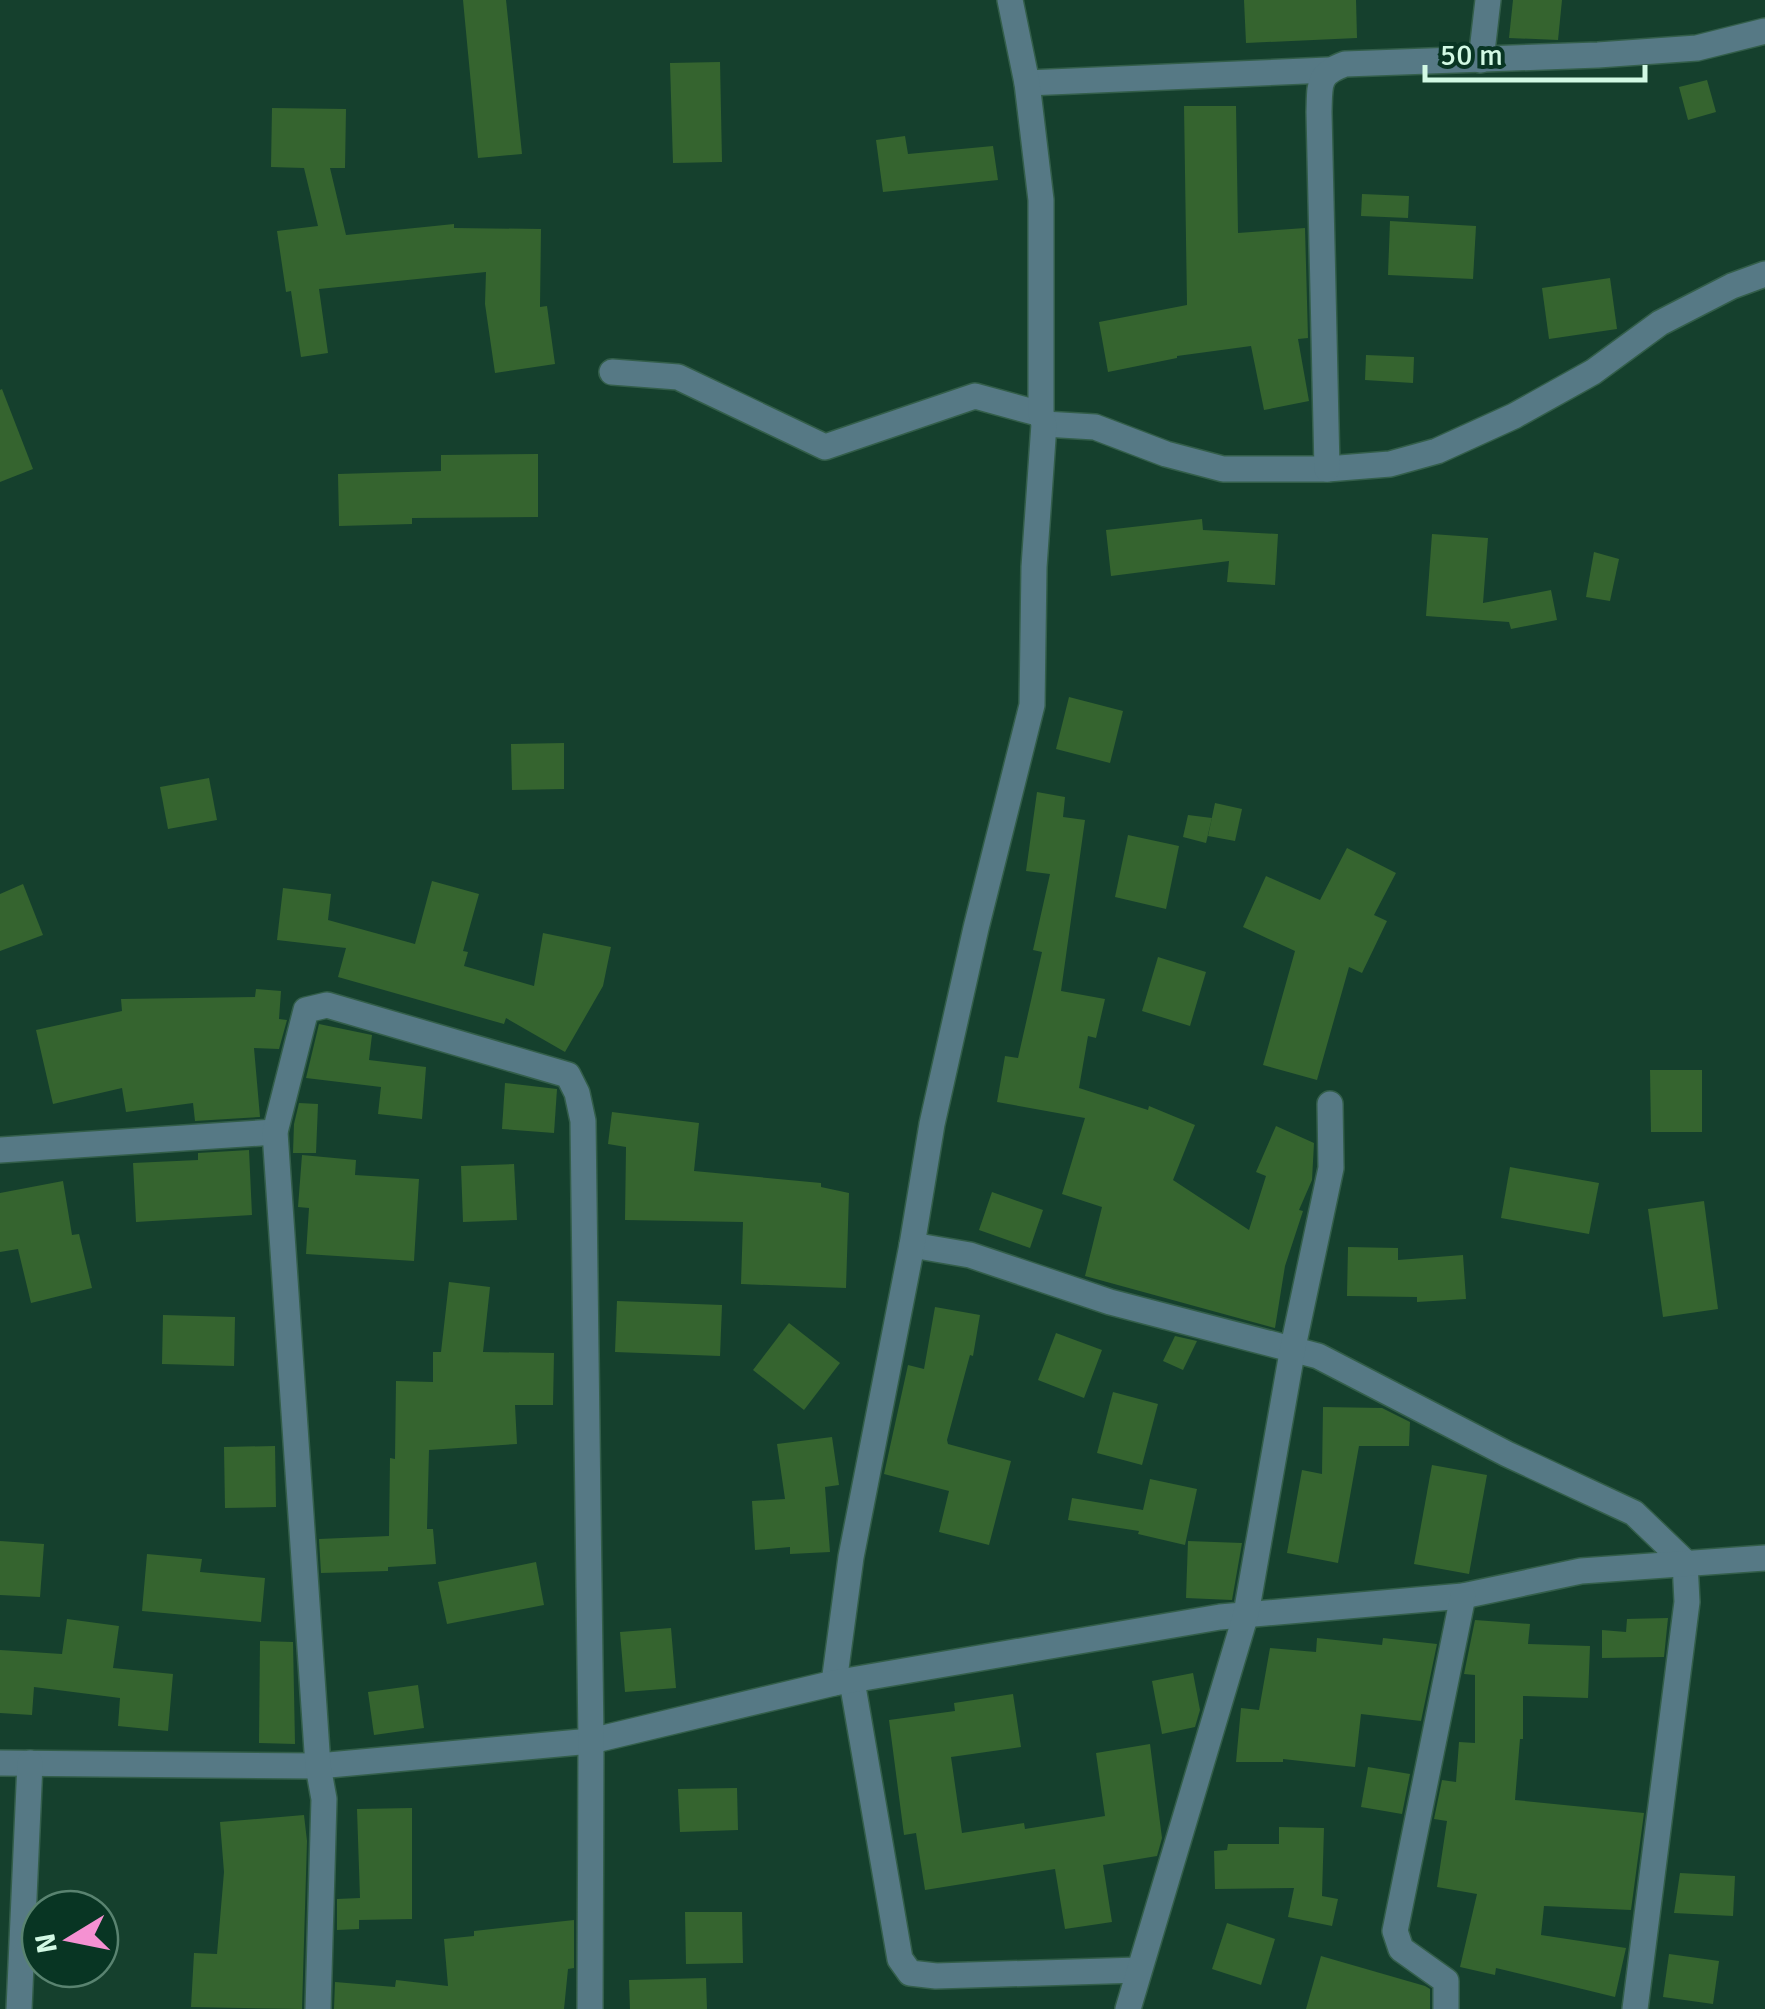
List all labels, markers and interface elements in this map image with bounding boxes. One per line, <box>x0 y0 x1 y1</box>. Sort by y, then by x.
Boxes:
scale bar <box>1425 20 1645 82</box>
text: 50 m <box>1440 37 1503 74</box>
north arrow <box>20 1889 120 1989</box>
text: N <box>28 1931 65 1956</box>

